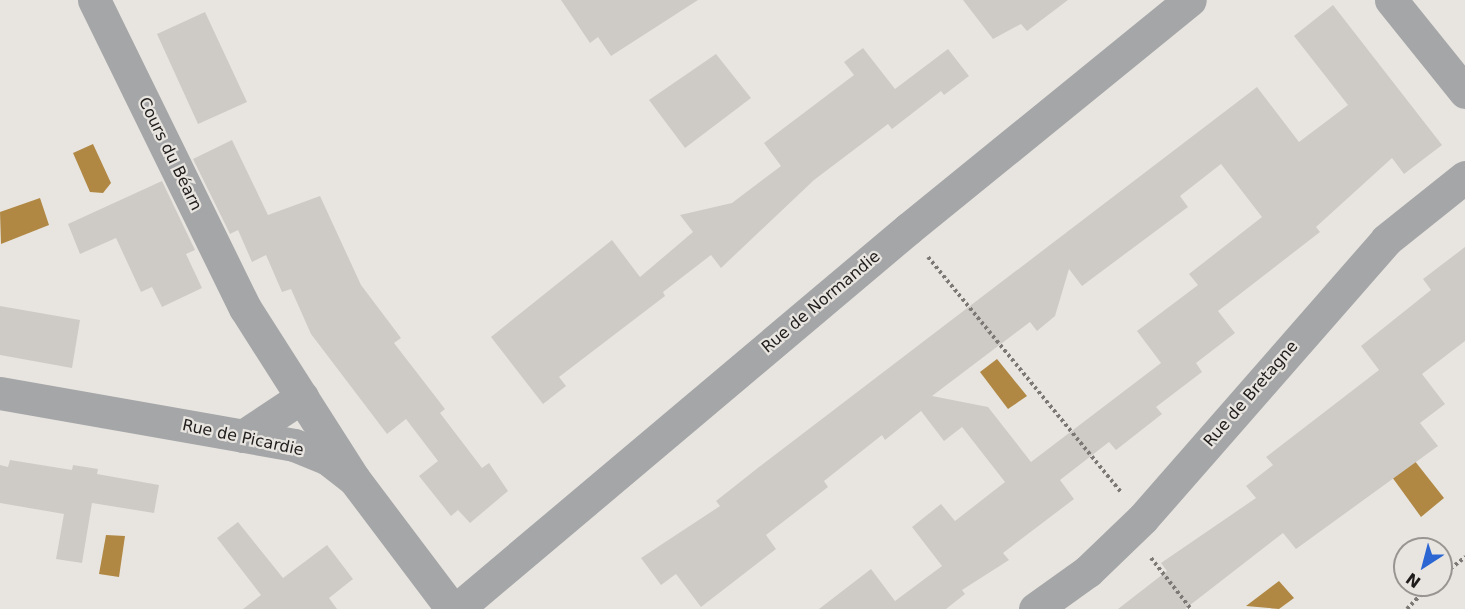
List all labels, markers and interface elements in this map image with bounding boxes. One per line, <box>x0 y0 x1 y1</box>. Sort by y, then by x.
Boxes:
street label: Cours du Béarn <box>134 94 206 214</box>
street label: Rue de Normandie <box>758 247 884 357</box>
street label: Rue de Bretagne <box>1200 337 1302 451</box>
street label: Rue de Picardie <box>181 416 305 460</box>
north arrow <box>1393 537 1453 597</box>
text: N <box>1402 569 1424 592</box>

